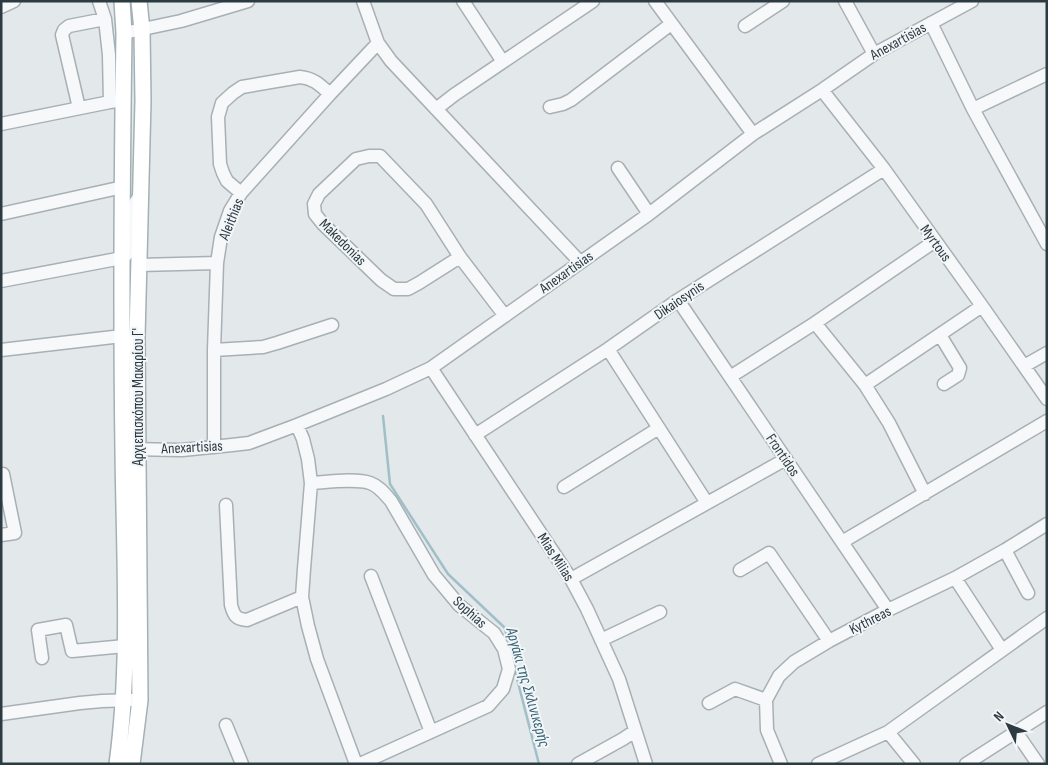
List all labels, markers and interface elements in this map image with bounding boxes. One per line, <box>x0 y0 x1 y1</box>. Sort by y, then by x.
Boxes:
street label: Anexartisias <box>866 18 930 65</box>
street label: Aleithias <box>214 196 248 244</box>
street label: Makedonias <box>315 215 370 270</box>
street label: Myrtous <box>916 221 955 266</box>
street label: Anexartisias <box>535 247 597 298</box>
street label: Dikaiosynis <box>651 277 708 324</box>
street label: Αρχιεπισκόπου Μακαρίου Γ' <box>129 328 148 467</box>
street label: Frontidos <box>761 430 804 480</box>
street label: Anexartisias <box>160 436 223 459</box>
street label: Mias Milias <box>533 529 578 585</box>
street label: Sophias <box>449 592 491 633</box>
street label: Kythreas <box>846 602 894 639</box>
water label: Αργάκι της Σκλινικερής <box>501 624 554 750</box>
north arrow <box>983 700 1033 750</box>
text: N <box>990 708 1008 725</box>

